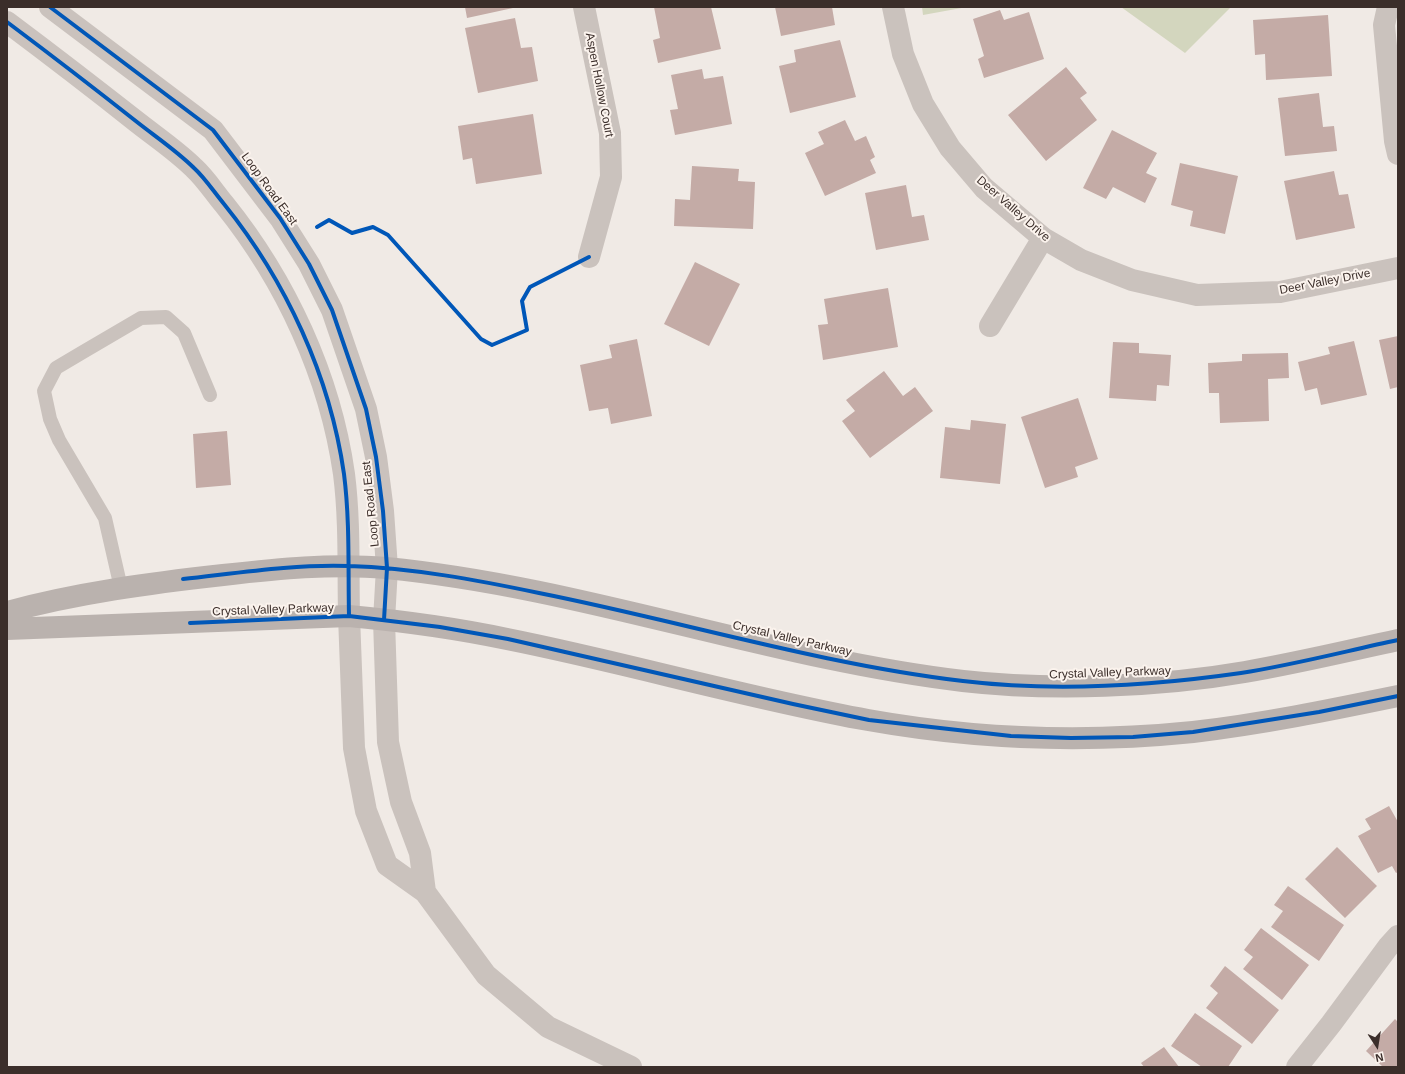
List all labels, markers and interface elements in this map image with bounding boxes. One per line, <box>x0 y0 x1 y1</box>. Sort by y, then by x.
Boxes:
street label: Aspen Hollow Court <box>582 32 616 138</box>
street label: Loop Road East <box>238 150 300 228</box>
street label: Deer Valley Drive <box>973 173 1053 245</box>
street label: Deer Valley Drive <box>1278 266 1372 298</box>
street label: Loop Road East <box>359 460 383 548</box>
street label: Crystal Valley Parkway <box>212 601 334 619</box>
street label: Crystal Valley Parkway <box>731 618 853 660</box>
street label: Crystal Valley Parkway <box>1049 664 1171 682</box>
north arrow <box>1357 1026 1397 1066</box>
text: N <box>1374 1051 1385 1064</box>

